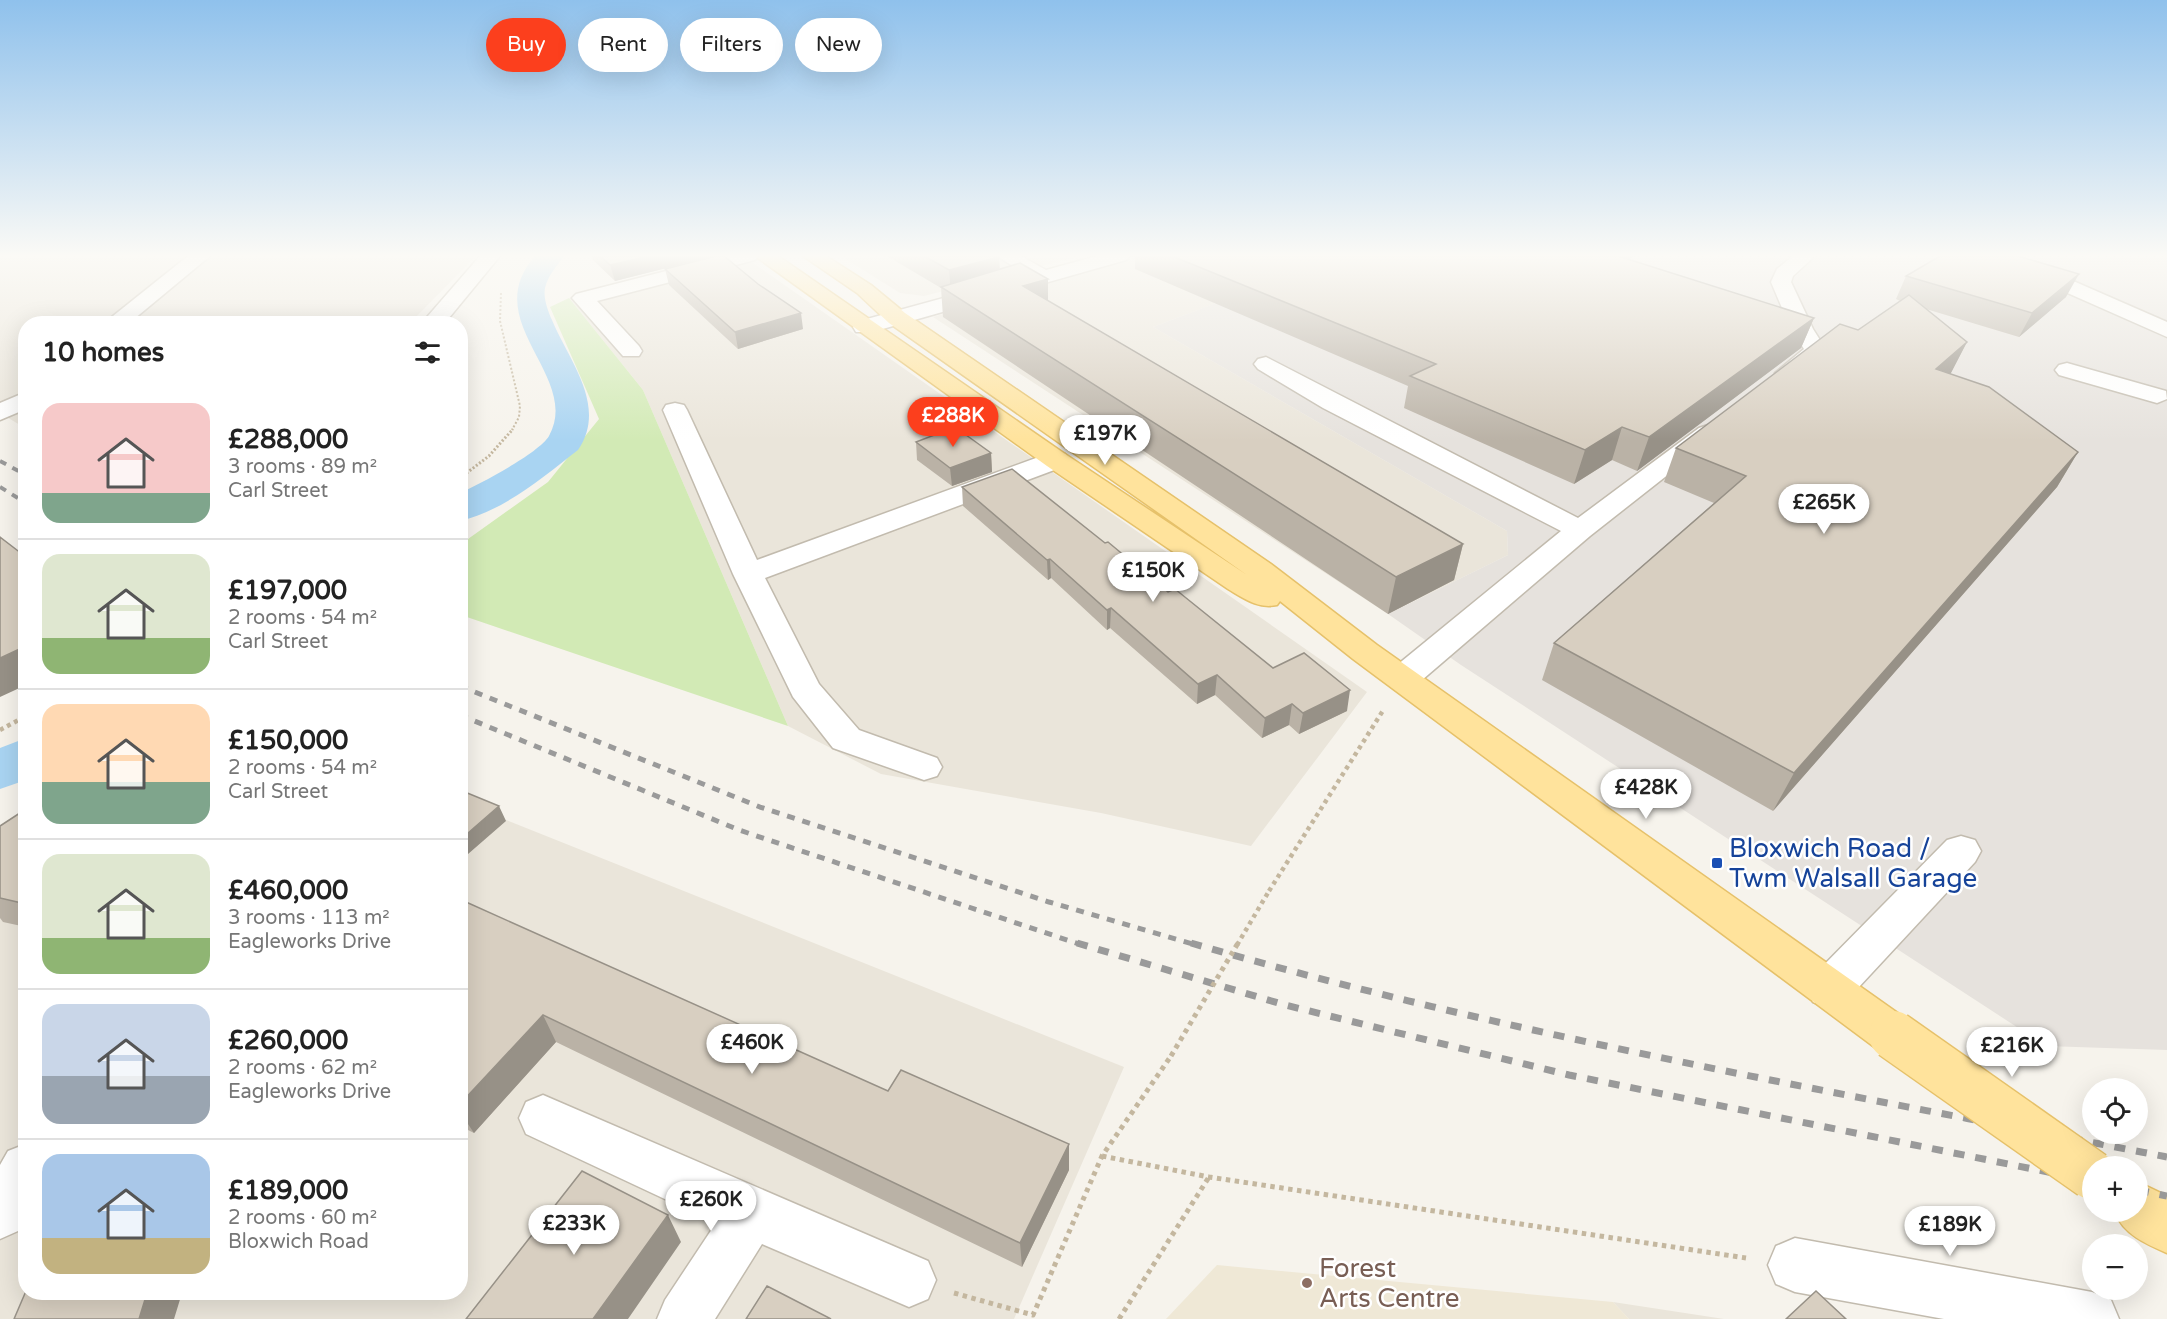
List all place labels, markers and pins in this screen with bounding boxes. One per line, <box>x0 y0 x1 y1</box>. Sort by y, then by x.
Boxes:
pin: £288K <box>911 397 995 448</box>
pin: £197K <box>1063 415 1147 466</box>
pin: £265K <box>1782 484 1866 535</box>
pin: £150K <box>1111 552 1195 603</box>
pin: £428K <box>1604 769 1688 820</box>
place label: Bloxwich Road / Twm Walsall Garage <box>1729 833 1977 894</box>
marker: Bloxwich Road / Twm Walsall Garage <box>1710 856 1724 870</box>
pin: £460K <box>710 1024 794 1075</box>
pin: £216K <box>1970 1027 2054 1078</box>
pin: £260K <box>669 1181 753 1232</box>
pin: £233K <box>532 1205 616 1256</box>
pin: £189K <box>1908 1206 1992 1257</box>
place label: Forest Arts Centre <box>1319 1253 1459 1314</box>
marker: Forest Arts Centre <box>1300 1276 1314 1290</box>

